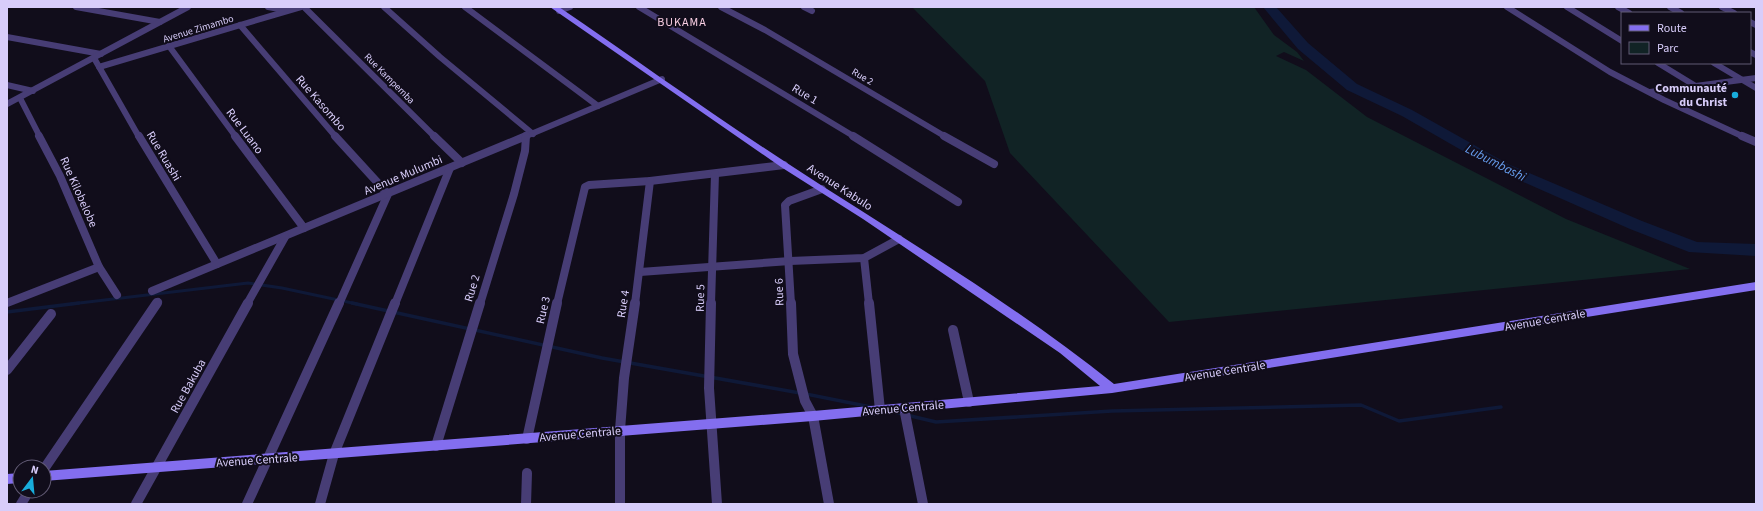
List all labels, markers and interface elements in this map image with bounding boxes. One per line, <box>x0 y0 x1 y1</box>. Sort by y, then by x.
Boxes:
street label: Avenue Zimambo <box>161 12 235 46</box>
legend <box>1621 12 1751 64</box>
district label: BUKAMA <box>657 14 707 31</box>
text: Route <box>1657 20 1687 37</box>
text: Parc <box>1657 40 1679 57</box>
street label: Rue Kampemba <box>361 50 418 107</box>
street label: Rue 2 <box>849 65 876 89</box>
street label: Rue Kasombo <box>291 72 350 135</box>
street label: Rue 1 <box>788 80 821 109</box>
place label: Communauté du Christ <box>1655 80 1727 111</box>
marker: Communauté du Christ <box>1730 90 1740 100</box>
street label: Rue Luano <box>222 105 267 158</box>
street label: Rue Ruashi <box>142 128 185 185</box>
water label: Lubumbashi <box>1462 140 1530 186</box>
street label: Avenue Mulumbi <box>361 151 445 200</box>
street label: Rue Kilobelobe <box>55 154 102 230</box>
street label: Avenue Kabulo <box>804 160 876 215</box>
street label: Rue 2 <box>460 272 485 304</box>
street label: Rue 6 <box>771 278 788 306</box>
street label: Rue 5 <box>692 284 709 312</box>
street label: Rue 4 <box>613 289 634 319</box>
street label: Rue 3 <box>532 295 555 326</box>
street label: Avenue Centrale <box>1503 305 1587 336</box>
street label: Rue Bakuba <box>167 356 210 416</box>
street label: Avenue Centrale <box>1183 357 1267 386</box>
street label: Avenue Centrale <box>862 396 945 421</box>
street label: Avenue Centrale <box>539 422 622 447</box>
street label: Avenue Centrale <box>216 449 298 472</box>
north arrow <box>12 459 52 499</box>
text: N <box>29 462 40 478</box>

